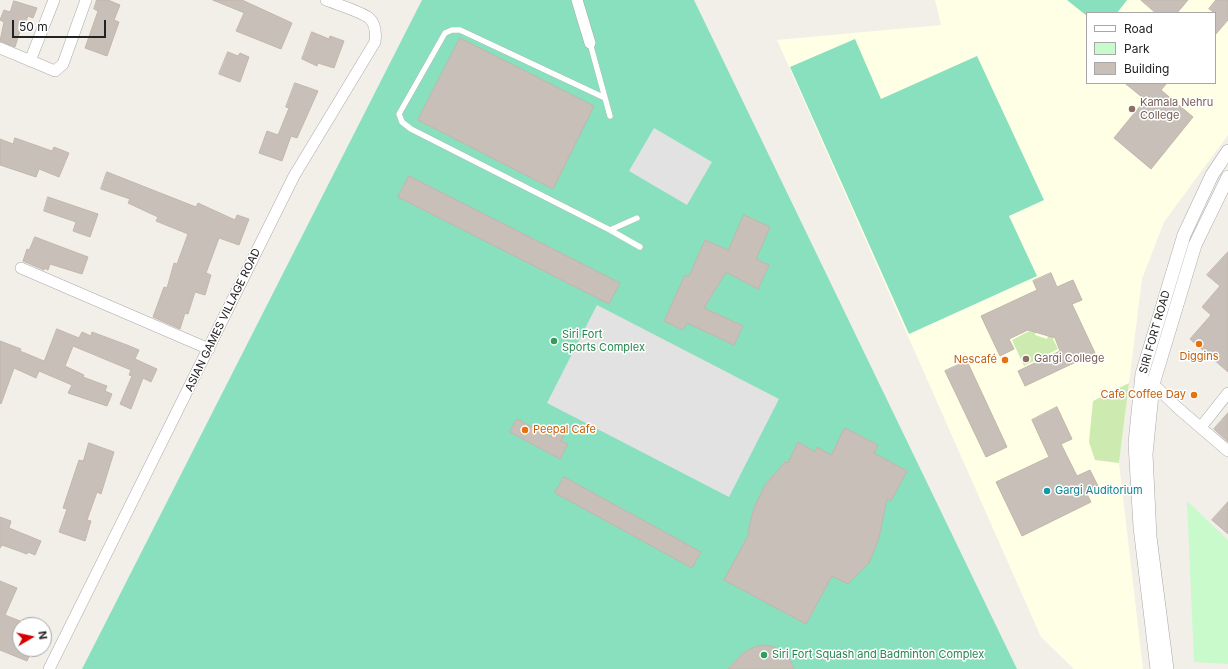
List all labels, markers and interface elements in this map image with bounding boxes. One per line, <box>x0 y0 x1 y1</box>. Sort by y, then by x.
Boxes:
scale bar <box>14 12 108 38</box>
legend <box>1086 12 1216 84</box>
text: 50 m <box>19 19 48 34</box>
text: Road <box>1124 21 1153 36</box>
text: Park <box>1124 41 1150 56</box>
text: Building <box>1124 61 1169 76</box>
place label: Kamala Nehru College <box>1140 96 1213 122</box>
marker: Kamala Nehru College <box>1127 104 1137 114</box>
street label: ASIAN GAMES VILLAGE ROAD <box>183 246 263 394</box>
street label: SIRI FORT ROAD <box>1137 289 1173 375</box>
place label: Siri Fort Sports Complex <box>562 328 645 354</box>
marker: Siri Fort Sports Complex <box>549 336 559 346</box>
marker: Diggins <box>1194 339 1204 349</box>
place label: Diggins <box>1179 350 1219 364</box>
place label: Gargi College <box>1034 352 1104 366</box>
place label: Nescafé <box>954 353 997 367</box>
marker: Gargi College <box>1021 354 1031 364</box>
marker: Nescafé <box>1000 355 1010 365</box>
place label: Cafe Coffee Day <box>1100 388 1186 402</box>
marker: Cafe Coffee Day <box>1189 390 1199 400</box>
place label: Peepal Cafe <box>533 423 596 437</box>
marker: Peepal Cafe <box>520 425 530 435</box>
place label: Gargi Auditorium <box>1055 484 1143 498</box>
marker: Gargi Auditorium <box>1042 486 1052 496</box>
north arrow <box>12 617 52 657</box>
text: N <box>35 630 50 641</box>
place label: Siri Fort Squash and Badminton Complex <box>772 648 984 662</box>
marker: Siri Fort Squash and Badminton Complex <box>759 650 769 660</box>

